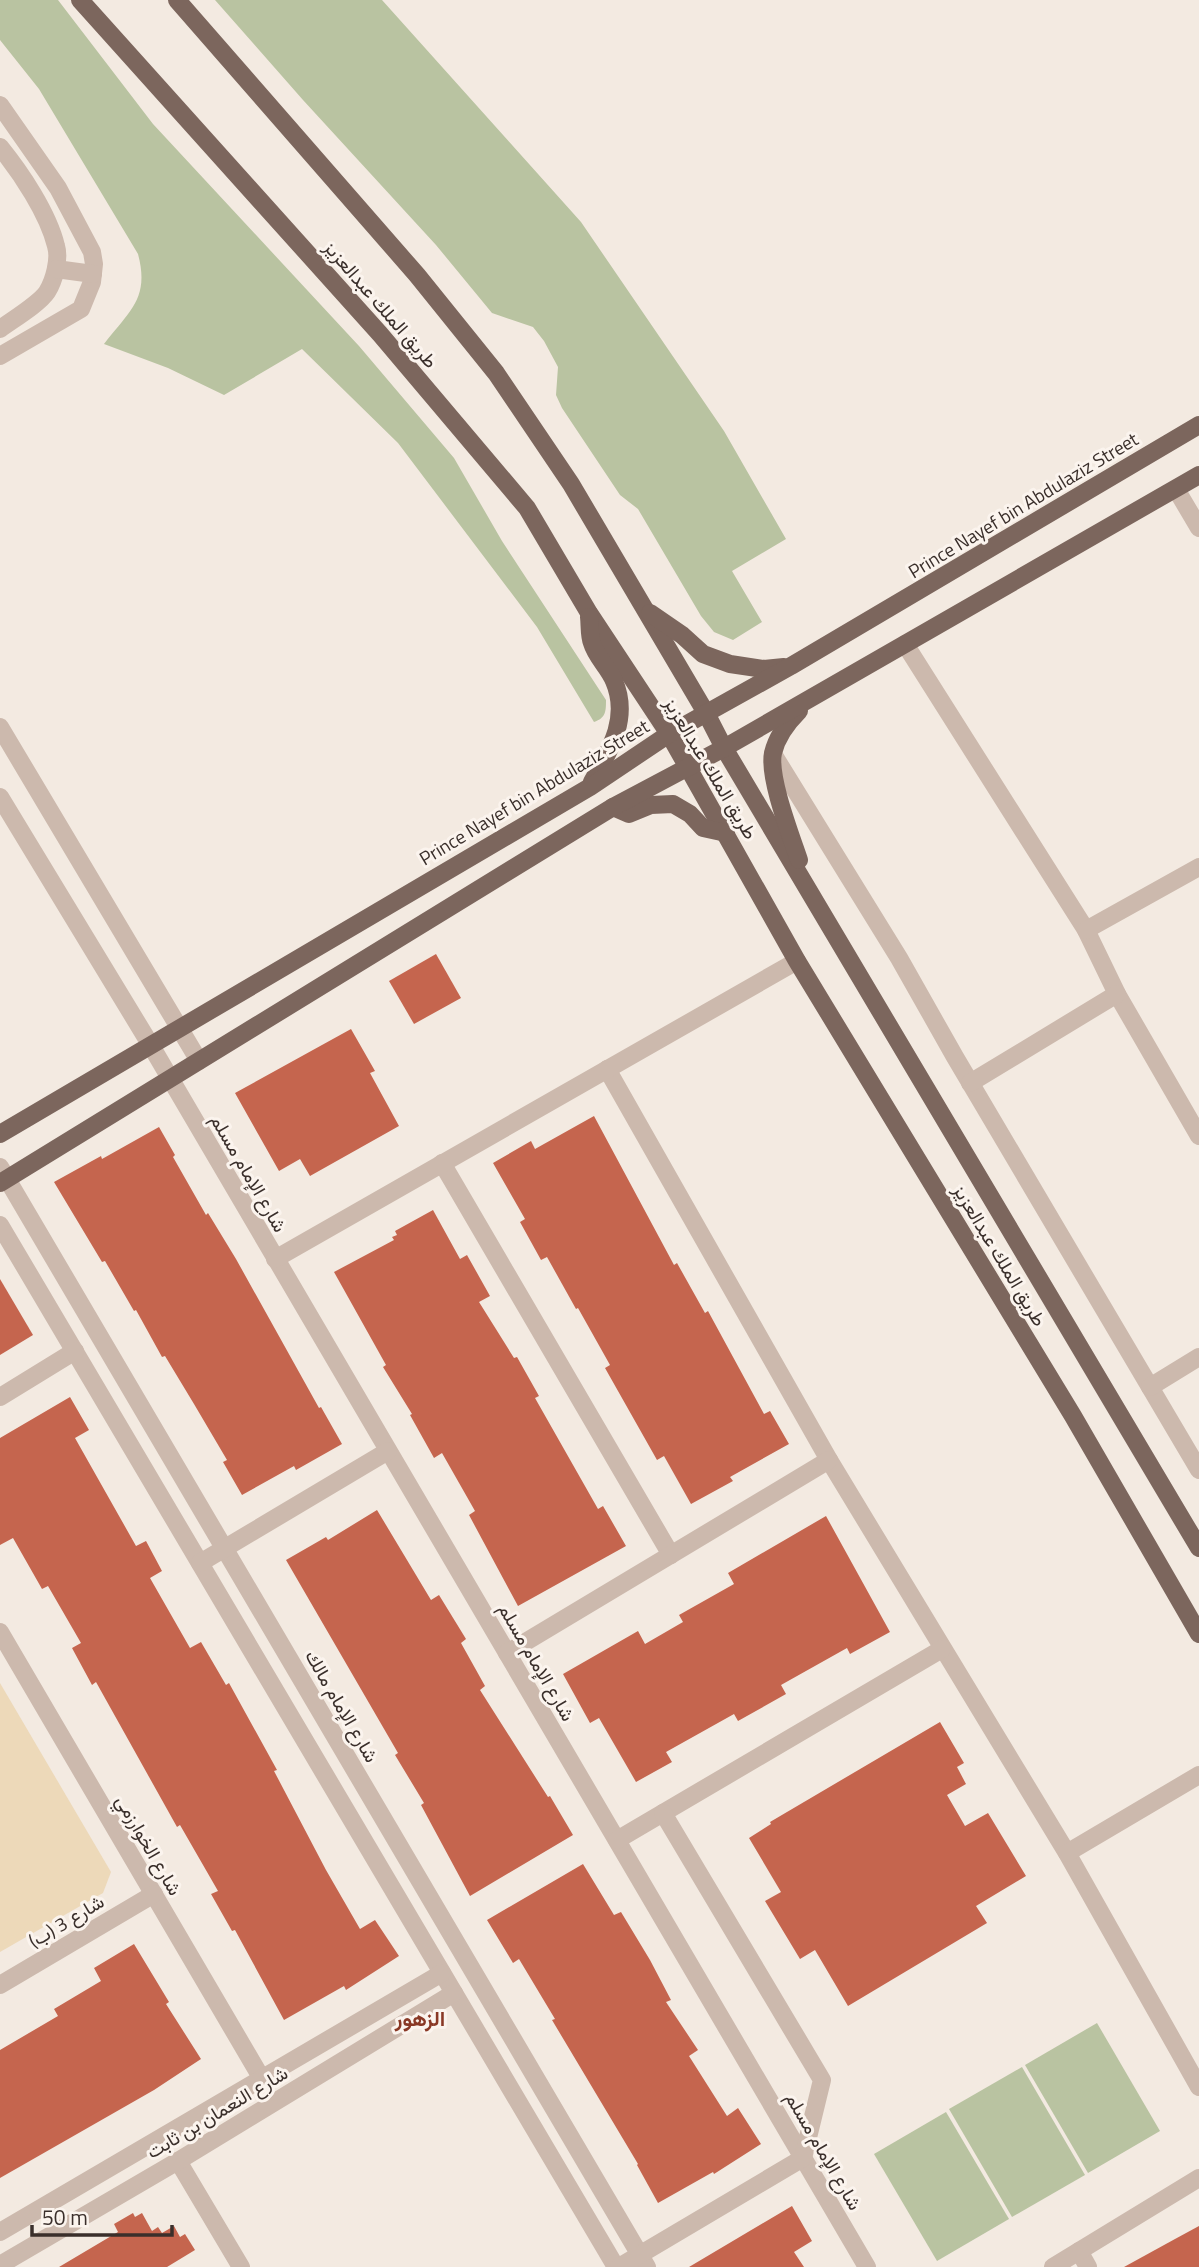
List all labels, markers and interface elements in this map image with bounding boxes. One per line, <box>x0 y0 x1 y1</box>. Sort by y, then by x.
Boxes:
street label: طريق الملك عبدالعزيز <box>317 233 445 374</box>
street label: Prince Nayef bin Abdulaziz Street <box>902 424 1144 585</box>
street label: طريق الملك عبدالعزيز <box>657 690 765 844</box>
street label: Prince Nayef bin Abdulaziz Street <box>413 711 655 872</box>
street label: شارع الإمام مسلم <box>204 1108 295 1237</box>
street label: طريق الملك عبدالعزيز <box>946 1177 1054 1331</box>
street label: شارع الإمام مسلم <box>492 1597 583 1726</box>
street label: شارع الإمام مالك <box>298 1644 387 1768</box>
street label: شارع الخوارزمي <box>107 1789 190 1902</box>
street label: شارع 3 (ب) <box>22 1887 109 1955</box>
district label: الزهور <box>394 2002 445 2034</box>
street label: شارع النعمان بن ثابت <box>141 2058 293 2165</box>
street label: شارع الإمام مسلم <box>779 2086 870 2215</box>
scale bar <box>32 2194 172 2238</box>
text: 50 m <box>42 2201 88 2233</box>

